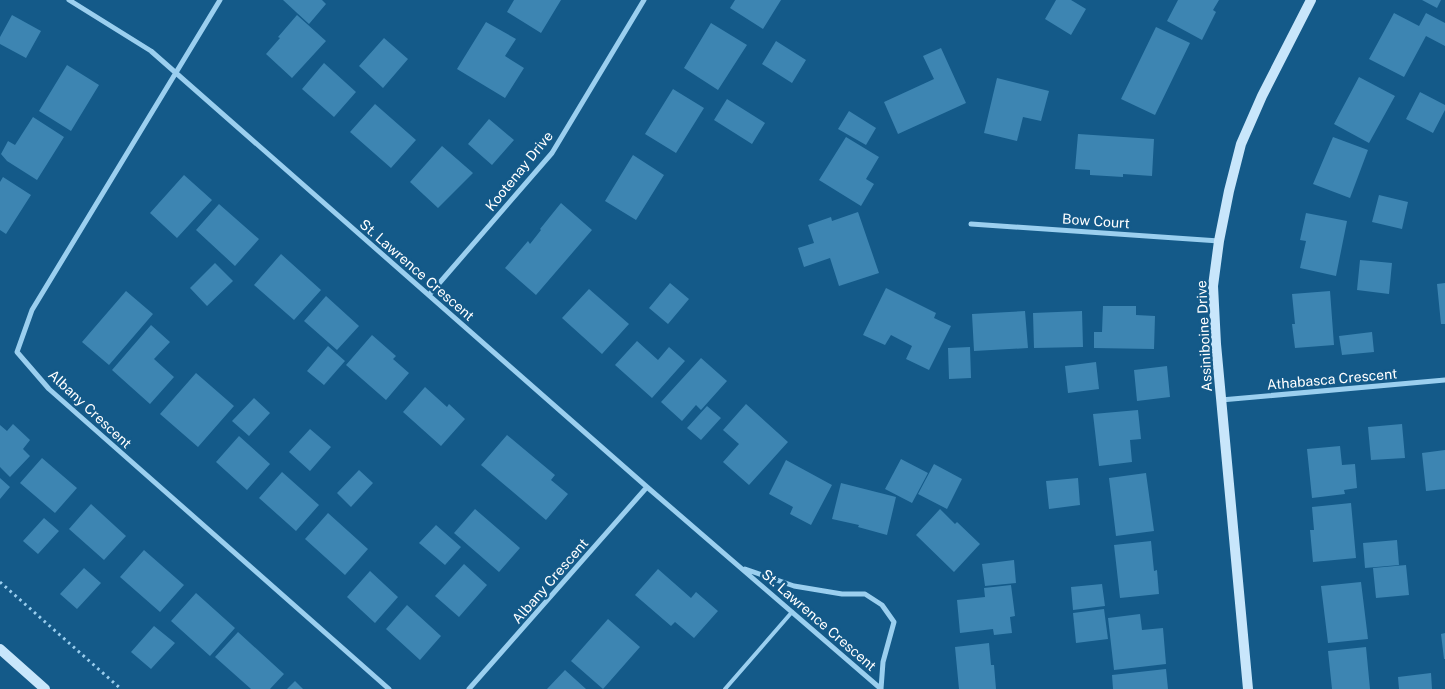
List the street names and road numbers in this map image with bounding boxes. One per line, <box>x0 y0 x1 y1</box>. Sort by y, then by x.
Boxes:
street label: Kootenay Drive <box>482 128 556 214</box>
street label: Bow Court <box>1062 211 1130 231</box>
street label: St. Lawrence Crescent <box>357 216 477 324</box>
street label: Assiniboine Drive <box>1193 280 1215 392</box>
street label: Athabasca Crescent <box>1266 365 1398 393</box>
street label: Albany Crescent <box>45 366 135 452</box>
street label: Albany Crescent <box>509 535 591 627</box>
street label: St. Lawrence Crescent <box>759 566 879 674</box>

